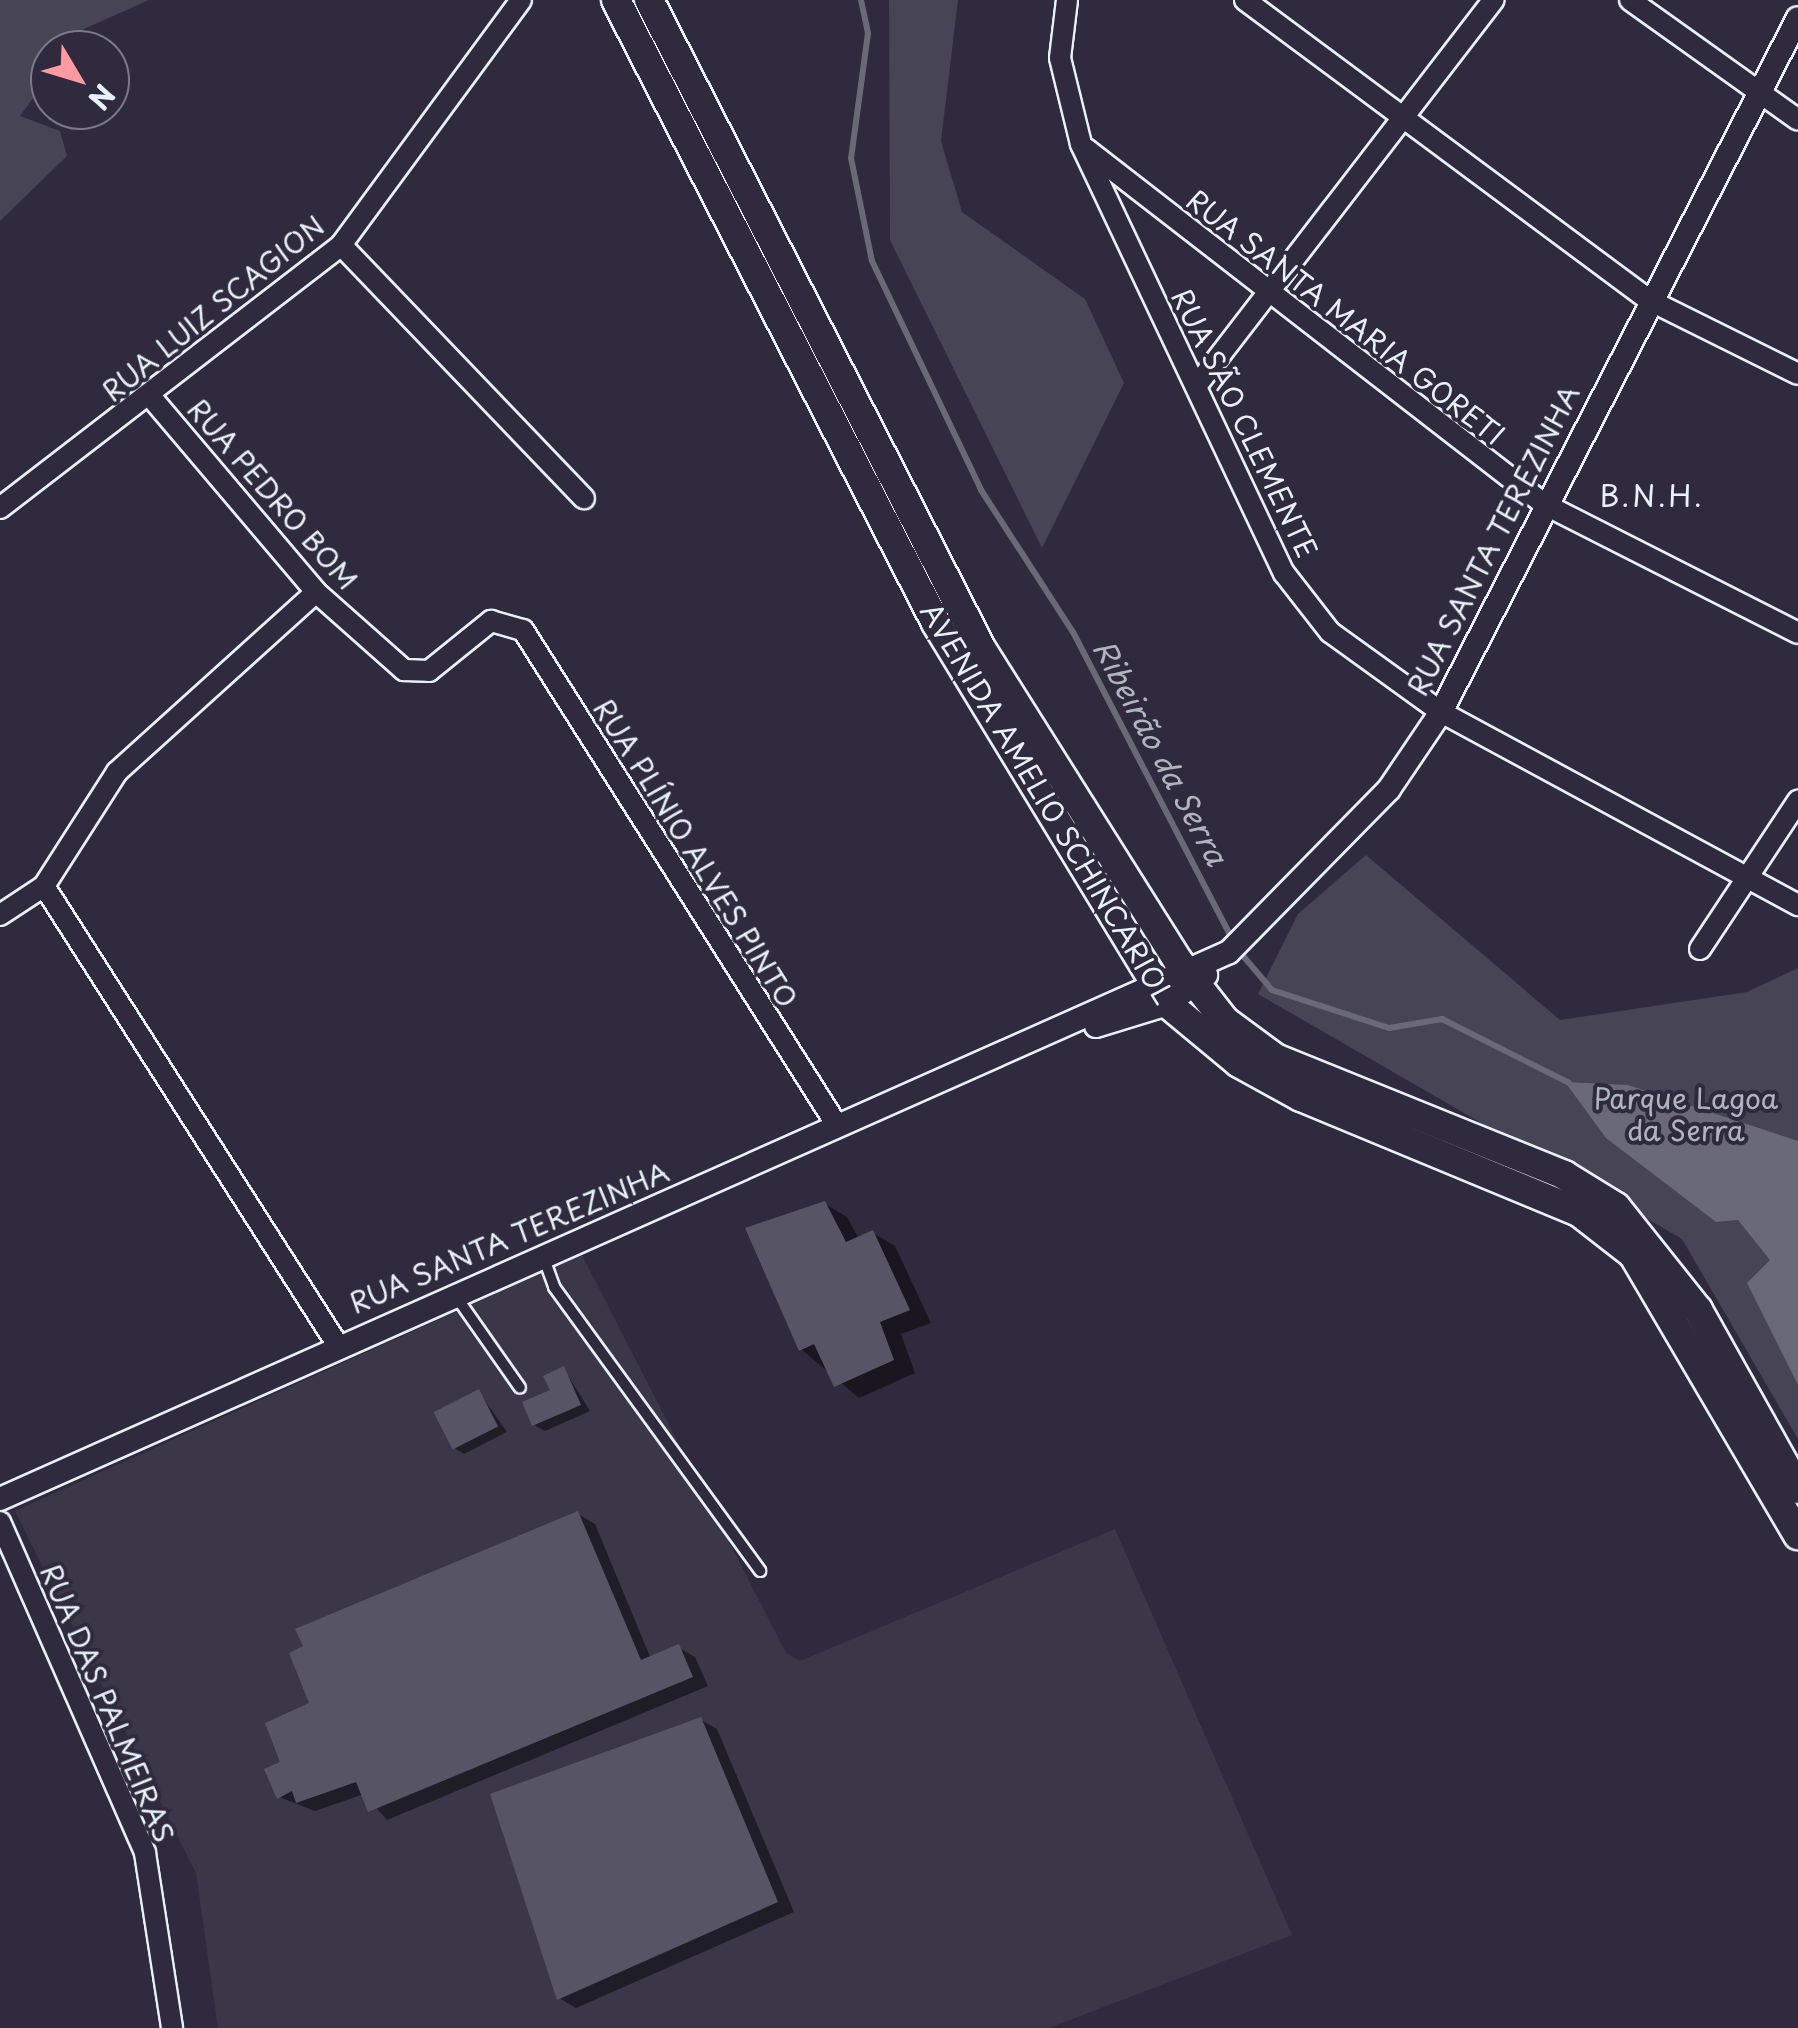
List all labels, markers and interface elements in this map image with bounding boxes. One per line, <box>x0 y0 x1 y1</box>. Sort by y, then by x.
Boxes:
north arrow <box>30 30 130 130</box>
text: N <box>79 76 126 120</box>
street label: RUA SANTA MARIA GORETI <box>1179 182 1513 452</box>
street label: RUA LUIZ SCAGION <box>93 206 333 410</box>
street label: RUA SÃO CLEMENTE <box>1165 283 1325 563</box>
street label: RUA SANTA TEREZINHA <box>1400 379 1586 701</box>
street label: RUA PEDRO BOM <box>179 389 367 599</box>
district label: B.N.H. <box>1599 477 1705 513</box>
street label: AVENIDA AMELIO SCHINCARIOL <box>915 596 1181 1010</box>
water label: Ribeirão da Serra <box>1086 632 1236 872</box>
street label: RUA PLÍNIO ALVES PINTO <box>586 690 806 1016</box>
park label: Parque Lagoa da Serra <box>1594 1081 1778 1147</box>
street label: RUA SANTA TEREZINHA <box>344 1154 674 1320</box>
street label: RUA DAS PALMEIRAS <box>33 1557 183 1849</box>

